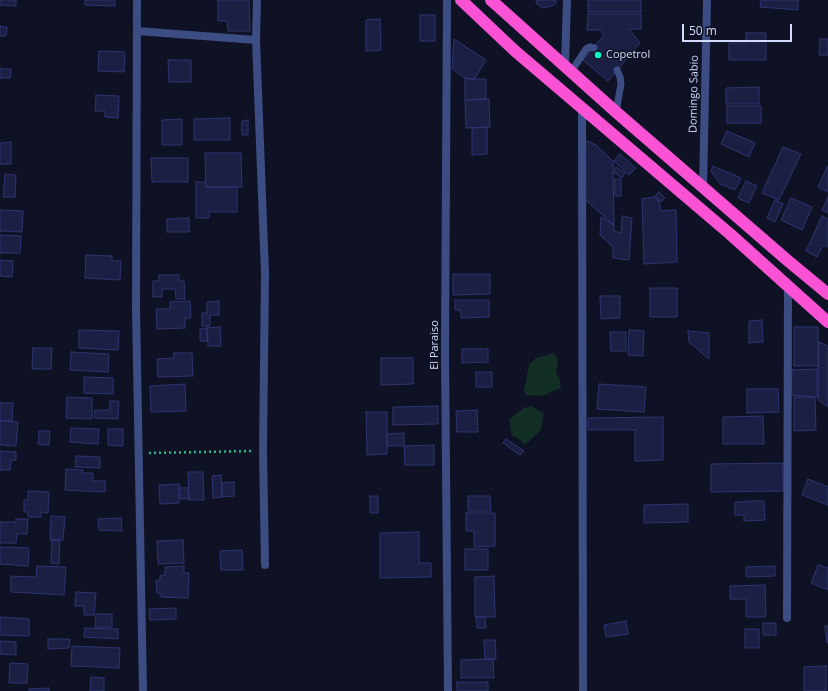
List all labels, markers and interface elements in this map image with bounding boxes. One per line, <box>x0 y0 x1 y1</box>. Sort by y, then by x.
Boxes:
scale bar <box>684 16 794 42</box>
text: 50 m <box>689 22 717 39</box>
place label: Copetrol <box>606 48 650 62</box>
marker: Copetrol <box>593 50 603 60</box>
street label: Domingo Sabio <box>687 55 701 133</box>
street label: El Paraiso <box>428 320 442 370</box>

